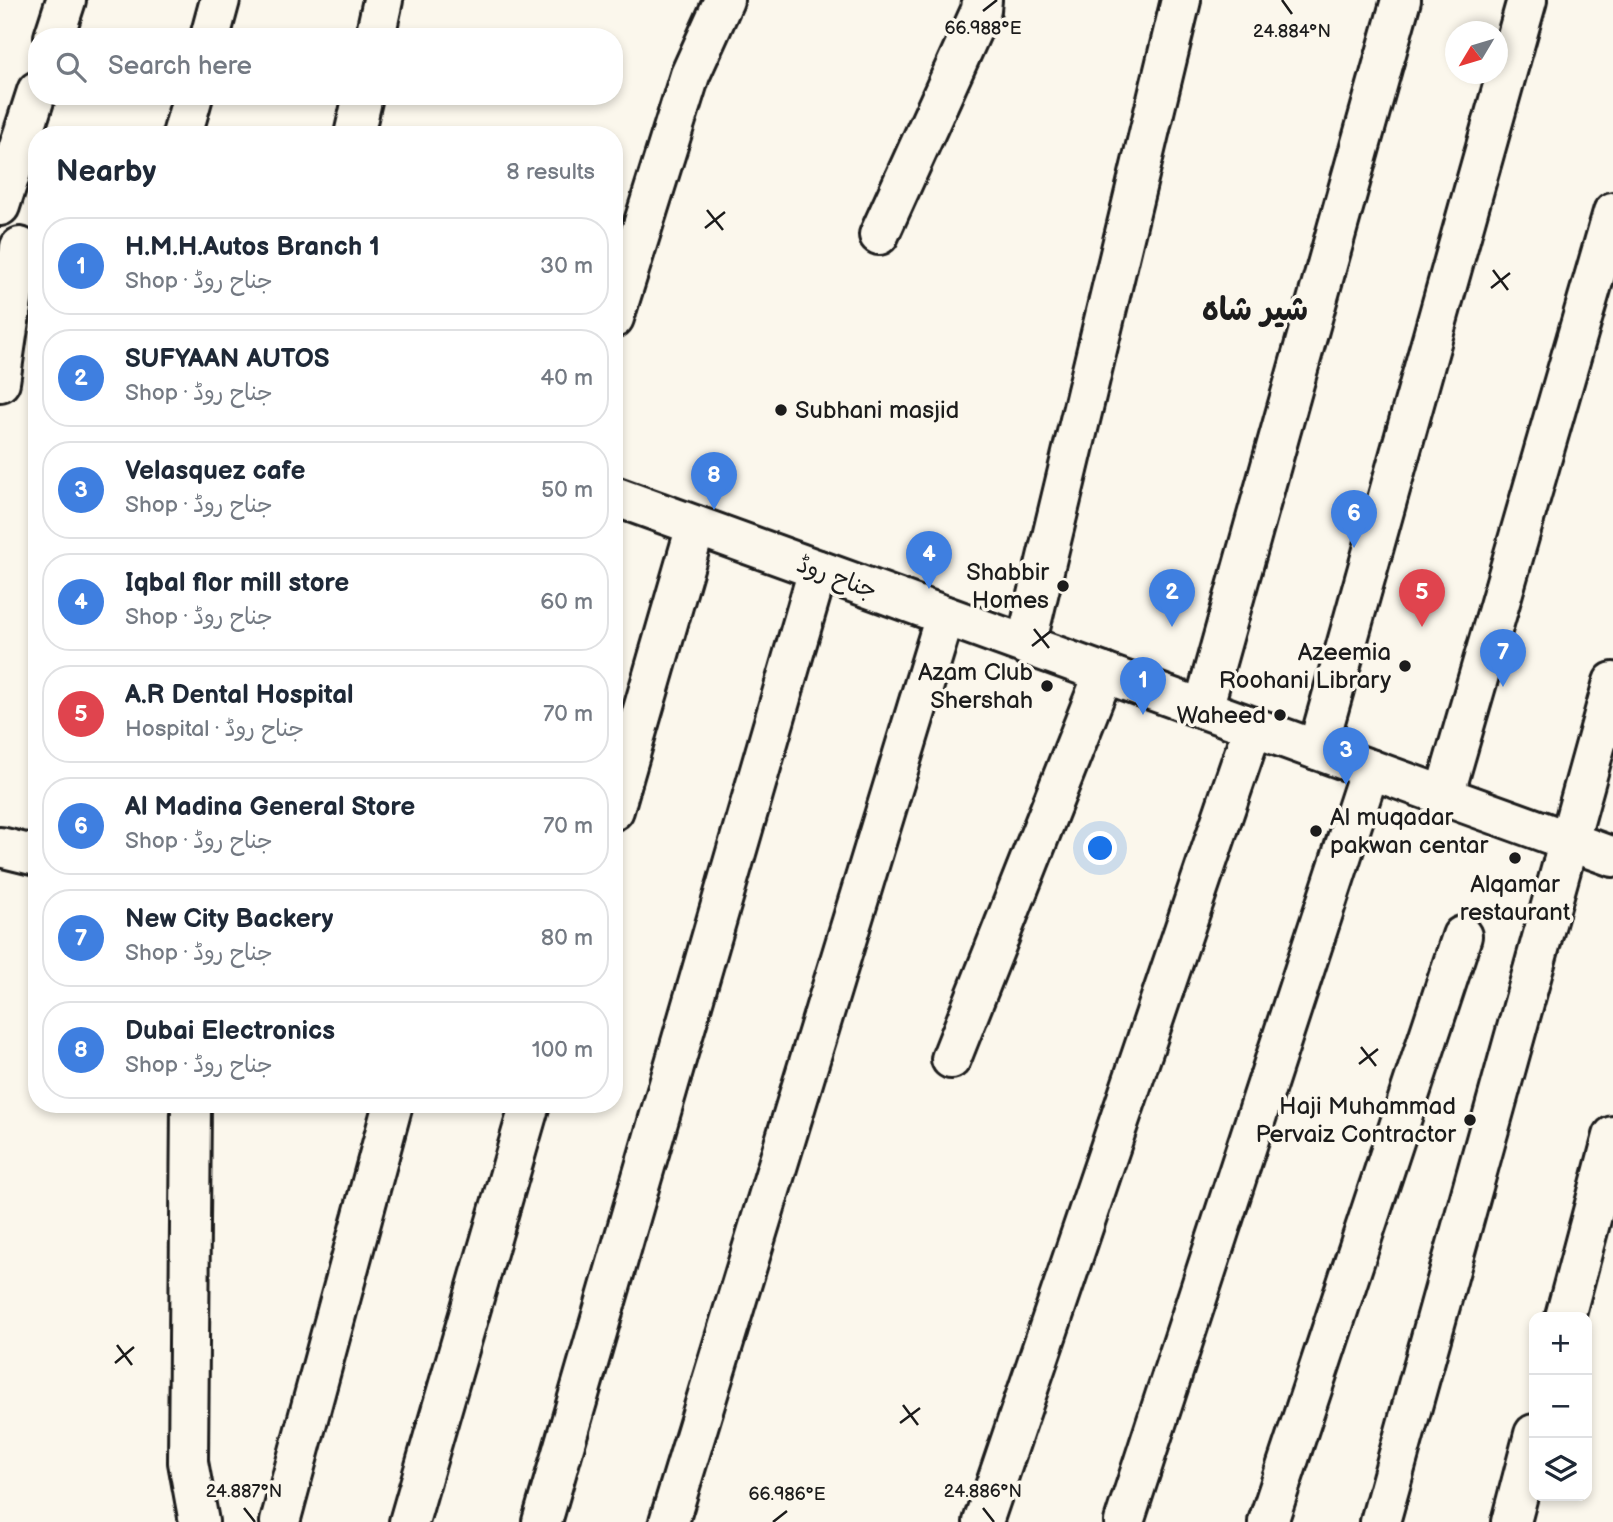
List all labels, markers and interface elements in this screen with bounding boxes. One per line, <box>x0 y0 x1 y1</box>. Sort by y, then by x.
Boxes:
text: 66.988°E <box>944 18 1022 39</box>
text: 24.884°N <box>1253 21 1331 42</box>
north arrow <box>1445 21 1508 84</box>
search box <box>28 28 623 105</box>
icon: search <box>52 48 90 86</box>
text: Search here <box>108 51 252 82</box>
text: Nearby <box>56 154 156 190</box>
text: 8 results <box>506 158 595 186</box>
text: H.M.H.Autos Branch 1 <box>125 232 380 263</box>
text: 1 <box>76 252 86 280</box>
text: 30 m <box>540 252 593 280</box>
text: Shop · جناح روڈ <box>125 267 273 295</box>
district label: شیر شاہ <box>1202 291 1308 330</box>
text: SUFYAAN AUTOS <box>125 344 330 375</box>
text: 2 <box>74 364 88 392</box>
text: 40 m <box>540 364 593 392</box>
text: Shop · جناح روڈ <box>125 379 273 407</box>
place label: Subhani masjid <box>795 396 959 425</box>
marker: Subhani masjid <box>773 402 789 418</box>
pin: 8 <box>691 452 737 510</box>
text: Velasquez cafe <box>125 456 305 487</box>
text: 3 <box>74 476 88 504</box>
text: 50 m <box>541 476 593 504</box>
pin: 6 <box>1331 490 1377 548</box>
text: Shop · جناح روڈ <box>125 491 273 519</box>
pin: 4 <box>906 531 952 589</box>
street label: جناح روڈ <box>792 550 881 606</box>
place label: Shabbir Homes <box>966 558 1049 615</box>
text: Iqbal flor mill store <box>125 568 349 599</box>
pin: 2 <box>1149 569 1195 627</box>
pin: 5 <box>1399 569 1445 627</box>
marker: Shabbir Homes <box>1055 578 1071 594</box>
text: 4 <box>74 588 88 616</box>
text: 60 m <box>540 588 593 616</box>
text: Shop · جناح روڈ <box>125 603 273 631</box>
pin: 7 <box>1480 629 1526 687</box>
place label: Azeemia Roohani Library <box>1219 638 1391 695</box>
pin: 1 <box>1120 657 1166 715</box>
place label: Azam Club Shershah <box>918 658 1033 715</box>
marker: Azeemia Roohani Library <box>1397 658 1413 674</box>
marker: Azam Club Shershah <box>1039 678 1055 694</box>
text: A.R Dental Hospital <box>125 680 354 711</box>
text: 5 <box>74 700 88 728</box>
text: 70 m <box>543 700 593 728</box>
place label: Waheed <box>1176 701 1266 730</box>
marker: Waheed <box>1272 707 1288 723</box>
text: Hospital · جناح روڈ <box>125 715 304 743</box>
pin: 3 <box>1323 727 1369 785</box>
text: Al Madina General Store <box>125 792 415 823</box>
place label: Al muqadar pakwan centar <box>1330 803 1489 860</box>
text: 6 <box>74 812 88 840</box>
text: 70 m <box>543 812 593 840</box>
marker: Al muqadar pakwan centar <box>1308 823 1324 839</box>
text: Shop · جناح روڈ <box>125 827 273 855</box>
your location <box>1083 831 1117 865</box>
marker: Alqamar restaurant <box>1507 850 1523 866</box>
place label: Alqamar restaurant <box>1460 870 1571 927</box>
text: New City Backery <box>125 904 334 935</box>
text: 7 <box>75 924 87 952</box>
text: 80 m <box>541 924 593 952</box>
text: Shop · جناح روڈ <box>125 939 273 967</box>
text: Dubai Electronics <box>125 1016 335 1047</box>
text: 8 <box>74 1036 88 1064</box>
text: 100 m <box>532 1036 593 1064</box>
text: Shop · جناح روڈ <box>125 1051 273 1079</box>
place label: Haji Muhammad Pervaiz Contractor <box>1255 1092 1456 1149</box>
marker: Haji Muhammad Pervaiz Contractor <box>1462 1112 1478 1128</box>
map controls <box>1529 1312 1592 1501</box>
button: + <box>1529 1312 1592 1375</box>
button: − <box>1529 1375 1592 1438</box>
button: layers <box>1529 1438 1592 1501</box>
text: 24.887°N <box>206 1481 282 1502</box>
text: 24.886°N <box>944 1481 1022 1502</box>
text: 66.986°E <box>748 1484 826 1505</box>

